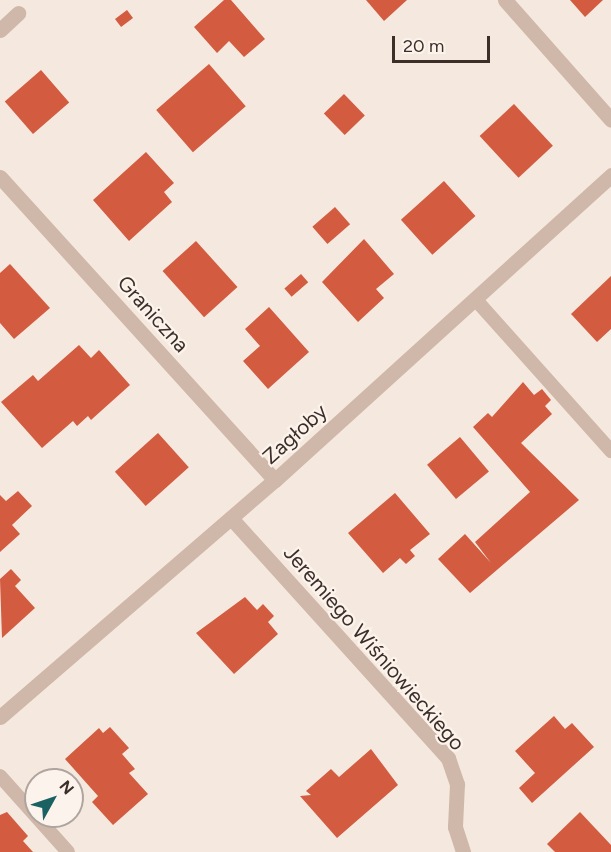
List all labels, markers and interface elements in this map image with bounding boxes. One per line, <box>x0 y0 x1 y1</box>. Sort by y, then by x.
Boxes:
scale bar <box>395 24 492 62</box>
text: 20 m <box>403 35 444 57</box>
street label: Graniczna <box>112 270 194 358</box>
street label: Zagłoby <box>258 399 332 469</box>
street label: Jeremiego Wiśniowieckiego <box>278 540 470 756</box>
north arrow <box>24 768 84 828</box>
text: N <box>55 777 78 798</box>

